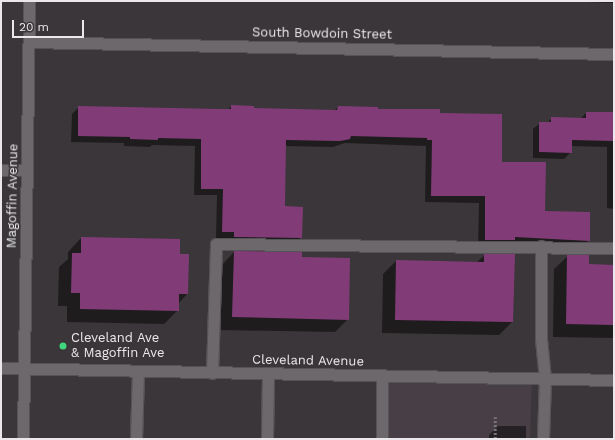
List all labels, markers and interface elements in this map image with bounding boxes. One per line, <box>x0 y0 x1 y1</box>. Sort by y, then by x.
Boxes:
scale bar <box>14 12 86 38</box>
text: 20 m <box>19 20 49 34</box>
street label: South Bowdoin Street <box>252 25 392 43</box>
street label: Magoffin Avenue <box>4 143 22 249</box>
place label: Cleveland Ave & Magoffin Ave <box>71 331 165 362</box>
marker: Cleveland Ave & Magoffin Ave <box>58 341 68 351</box>
street label: Cleveland Avenue <box>252 352 364 370</box>

